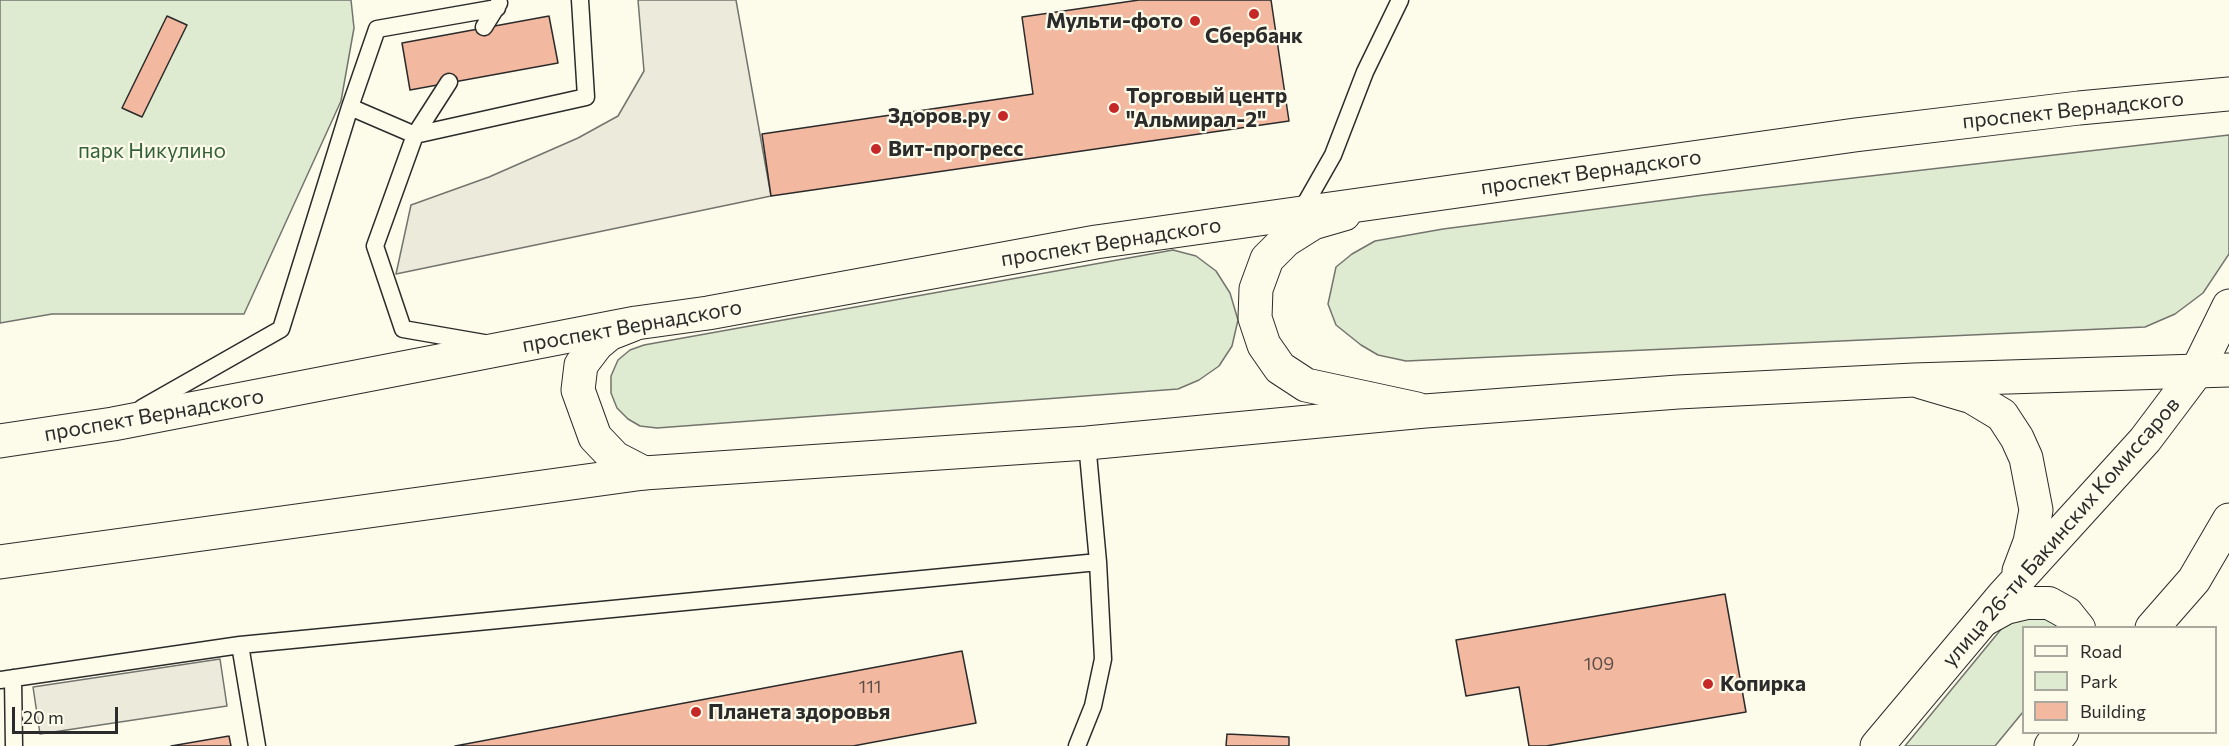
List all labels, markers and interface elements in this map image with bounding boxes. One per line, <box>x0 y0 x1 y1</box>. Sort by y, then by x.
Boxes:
marker: Сбербанк <box>1247 7 1261 21</box>
place label: Мульти-фото <box>1046 8 1183 34</box>
marker: Мульти-фото <box>1188 14 1202 28</box>
place label: Сбербанк <box>1205 23 1303 49</box>
place label: Торговый центр "Альмирал-2" <box>1126 83 1287 133</box>
street label: проспект Вернадского <box>1961 86 2185 134</box>
marker: Торговый центр "Альмирал-2" <box>1107 101 1121 115</box>
place label: Здоров.ру <box>888 103 991 129</box>
marker: Здоров.ру <box>996 109 1010 123</box>
place label: Вит-прогресс <box>888 136 1023 162</box>
park label: парк Никулино <box>78 138 226 164</box>
marker: Вит-прогресс <box>869 142 883 156</box>
street label: проспект Вернадского <box>1479 144 1703 200</box>
street label: проспект Вернадского <box>999 212 1223 272</box>
street label: проспект Вернадского <box>520 294 744 358</box>
street label: проспект Вернадского <box>42 383 266 447</box>
street label: улица 26-ти Бакинских Комиссаров <box>1937 392 2185 672</box>
legend <box>2022 626 2217 734</box>
text: Road <box>2080 640 2122 662</box>
house number: 109 <box>1584 653 1614 675</box>
text: Park <box>2080 670 2118 692</box>
place label: Копирка <box>1720 671 1806 697</box>
house number: 111 <box>858 676 882 698</box>
marker: Копирка <box>1701 677 1715 691</box>
scale bar <box>15 695 122 733</box>
place label: Планета здоровья <box>708 699 890 725</box>
text: Building <box>2080 700 2146 722</box>
marker: Планета здоровья <box>689 705 703 719</box>
text: 20 m <box>23 706 64 728</box>

